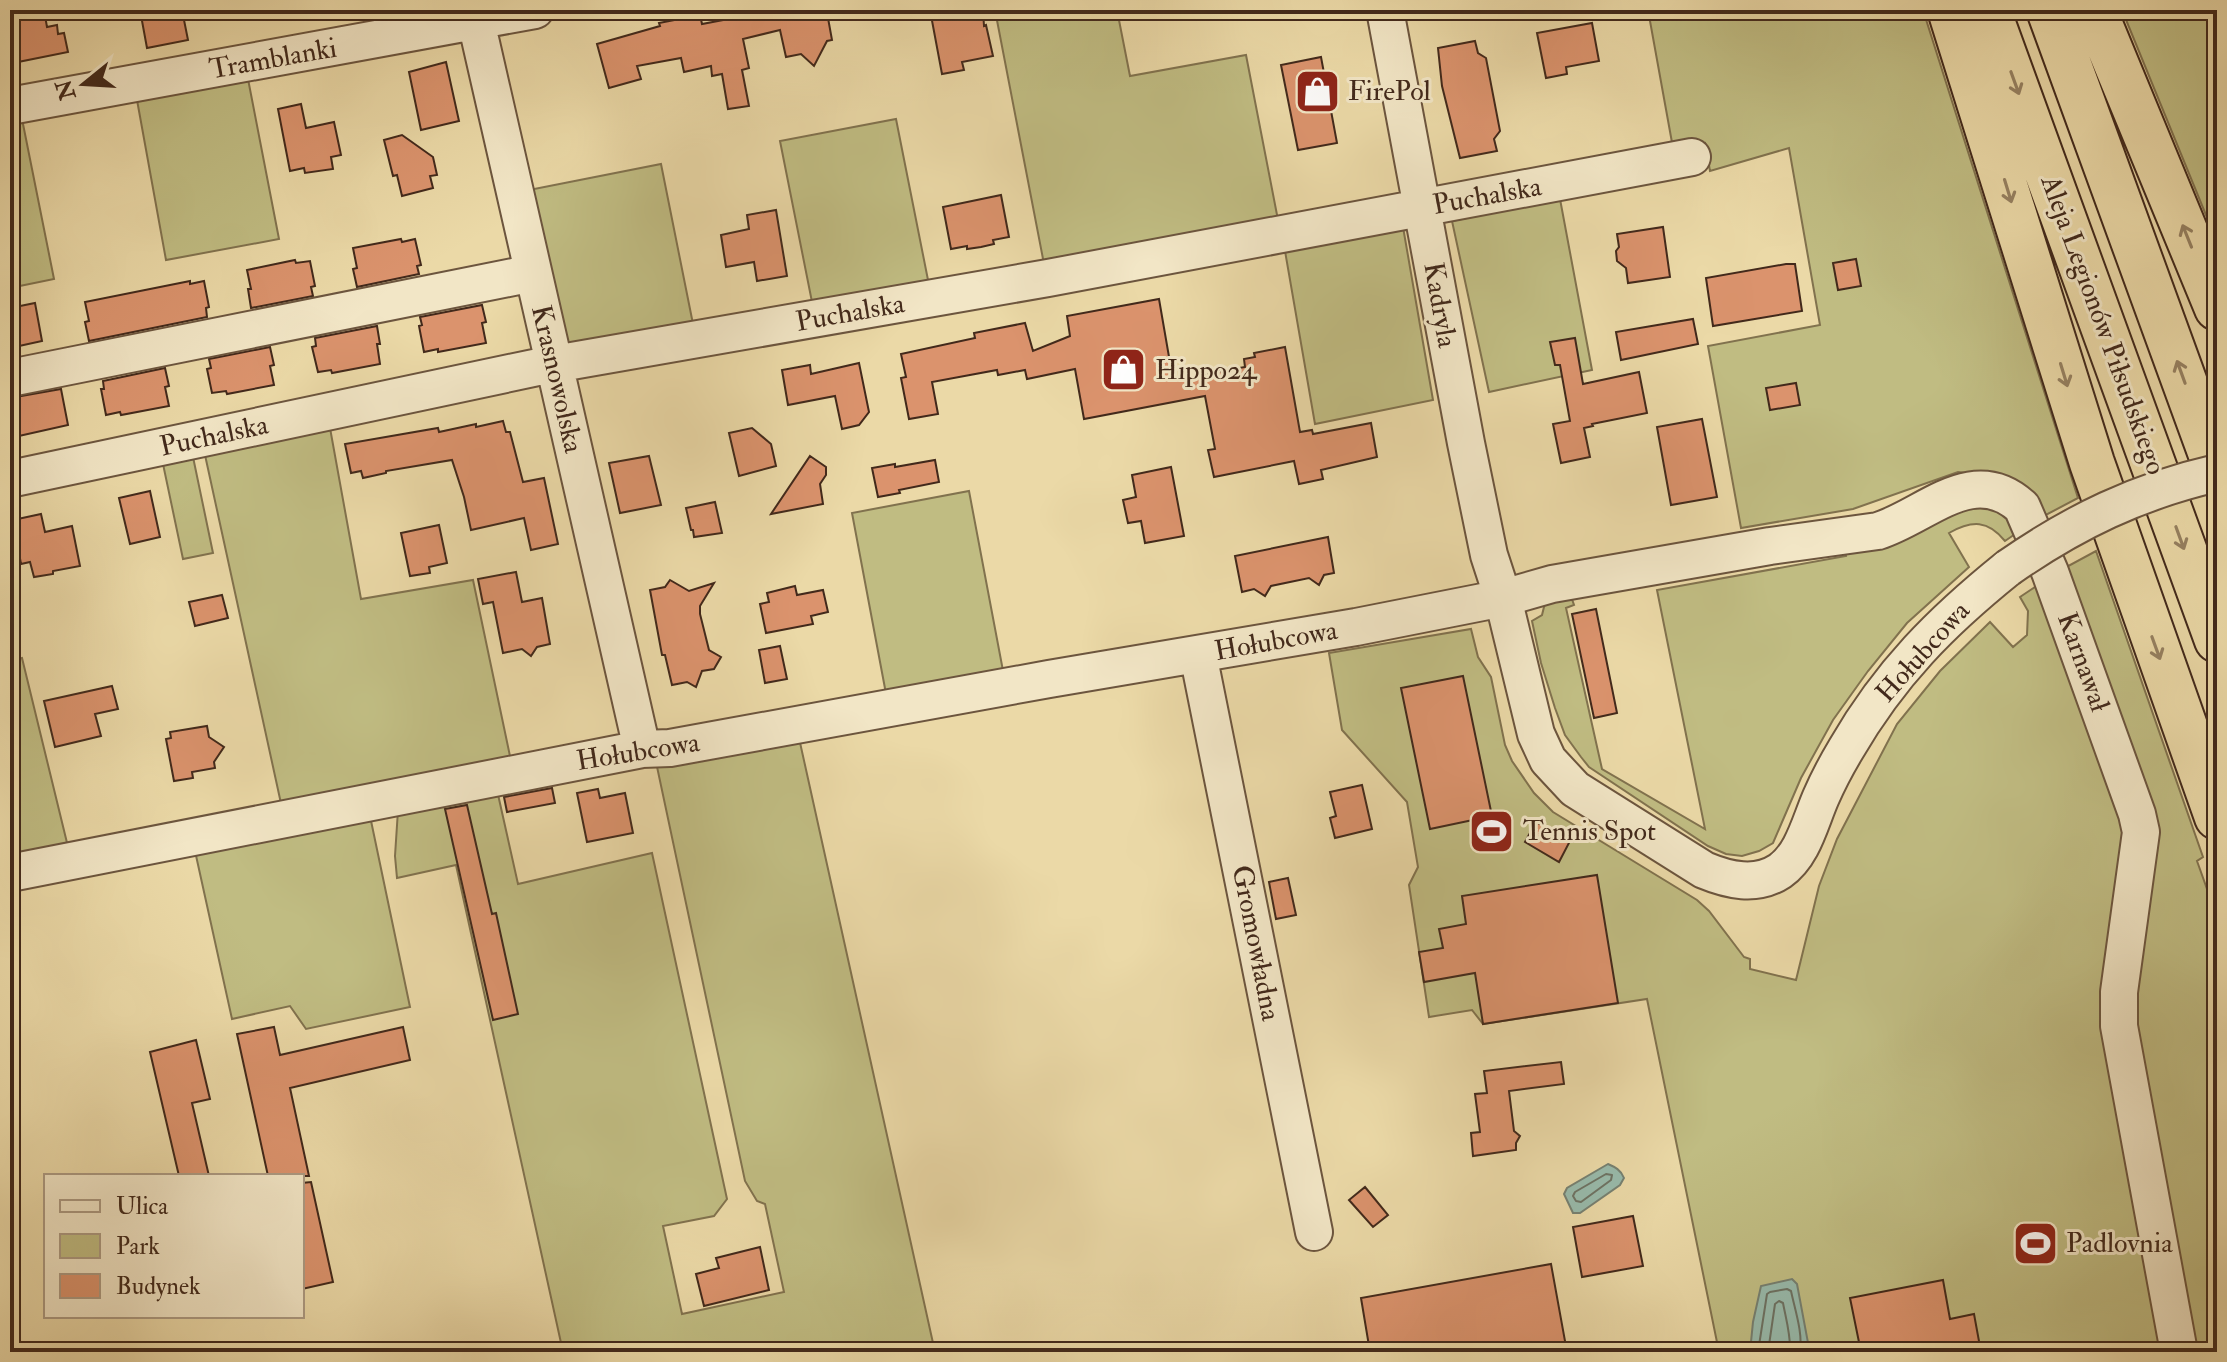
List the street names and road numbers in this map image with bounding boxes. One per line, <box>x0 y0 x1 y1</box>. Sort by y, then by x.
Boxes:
street label: Tramblanki <box>207 31 339 87</box>
street label: Puchalska <box>1430 169 1545 223</box>
street label: Aleja Legionów Piłsudskiego <box>2032 170 2173 479</box>
street label: Kadryla <box>1415 260 1465 351</box>
street label: Puchalska <box>793 286 908 340</box>
street label: Krasnowolska <box>523 302 591 457</box>
street label: Puchalska <box>157 407 272 465</box>
street label: Hołubcowa <box>1868 594 1978 710</box>
street label: Karnawał <box>2049 608 2117 717</box>
street label: Hołubcowa <box>1212 613 1341 669</box>
street label: Hołubcowa <box>574 725 703 779</box>
street label: Gromowładna <box>1224 862 1288 1024</box>

